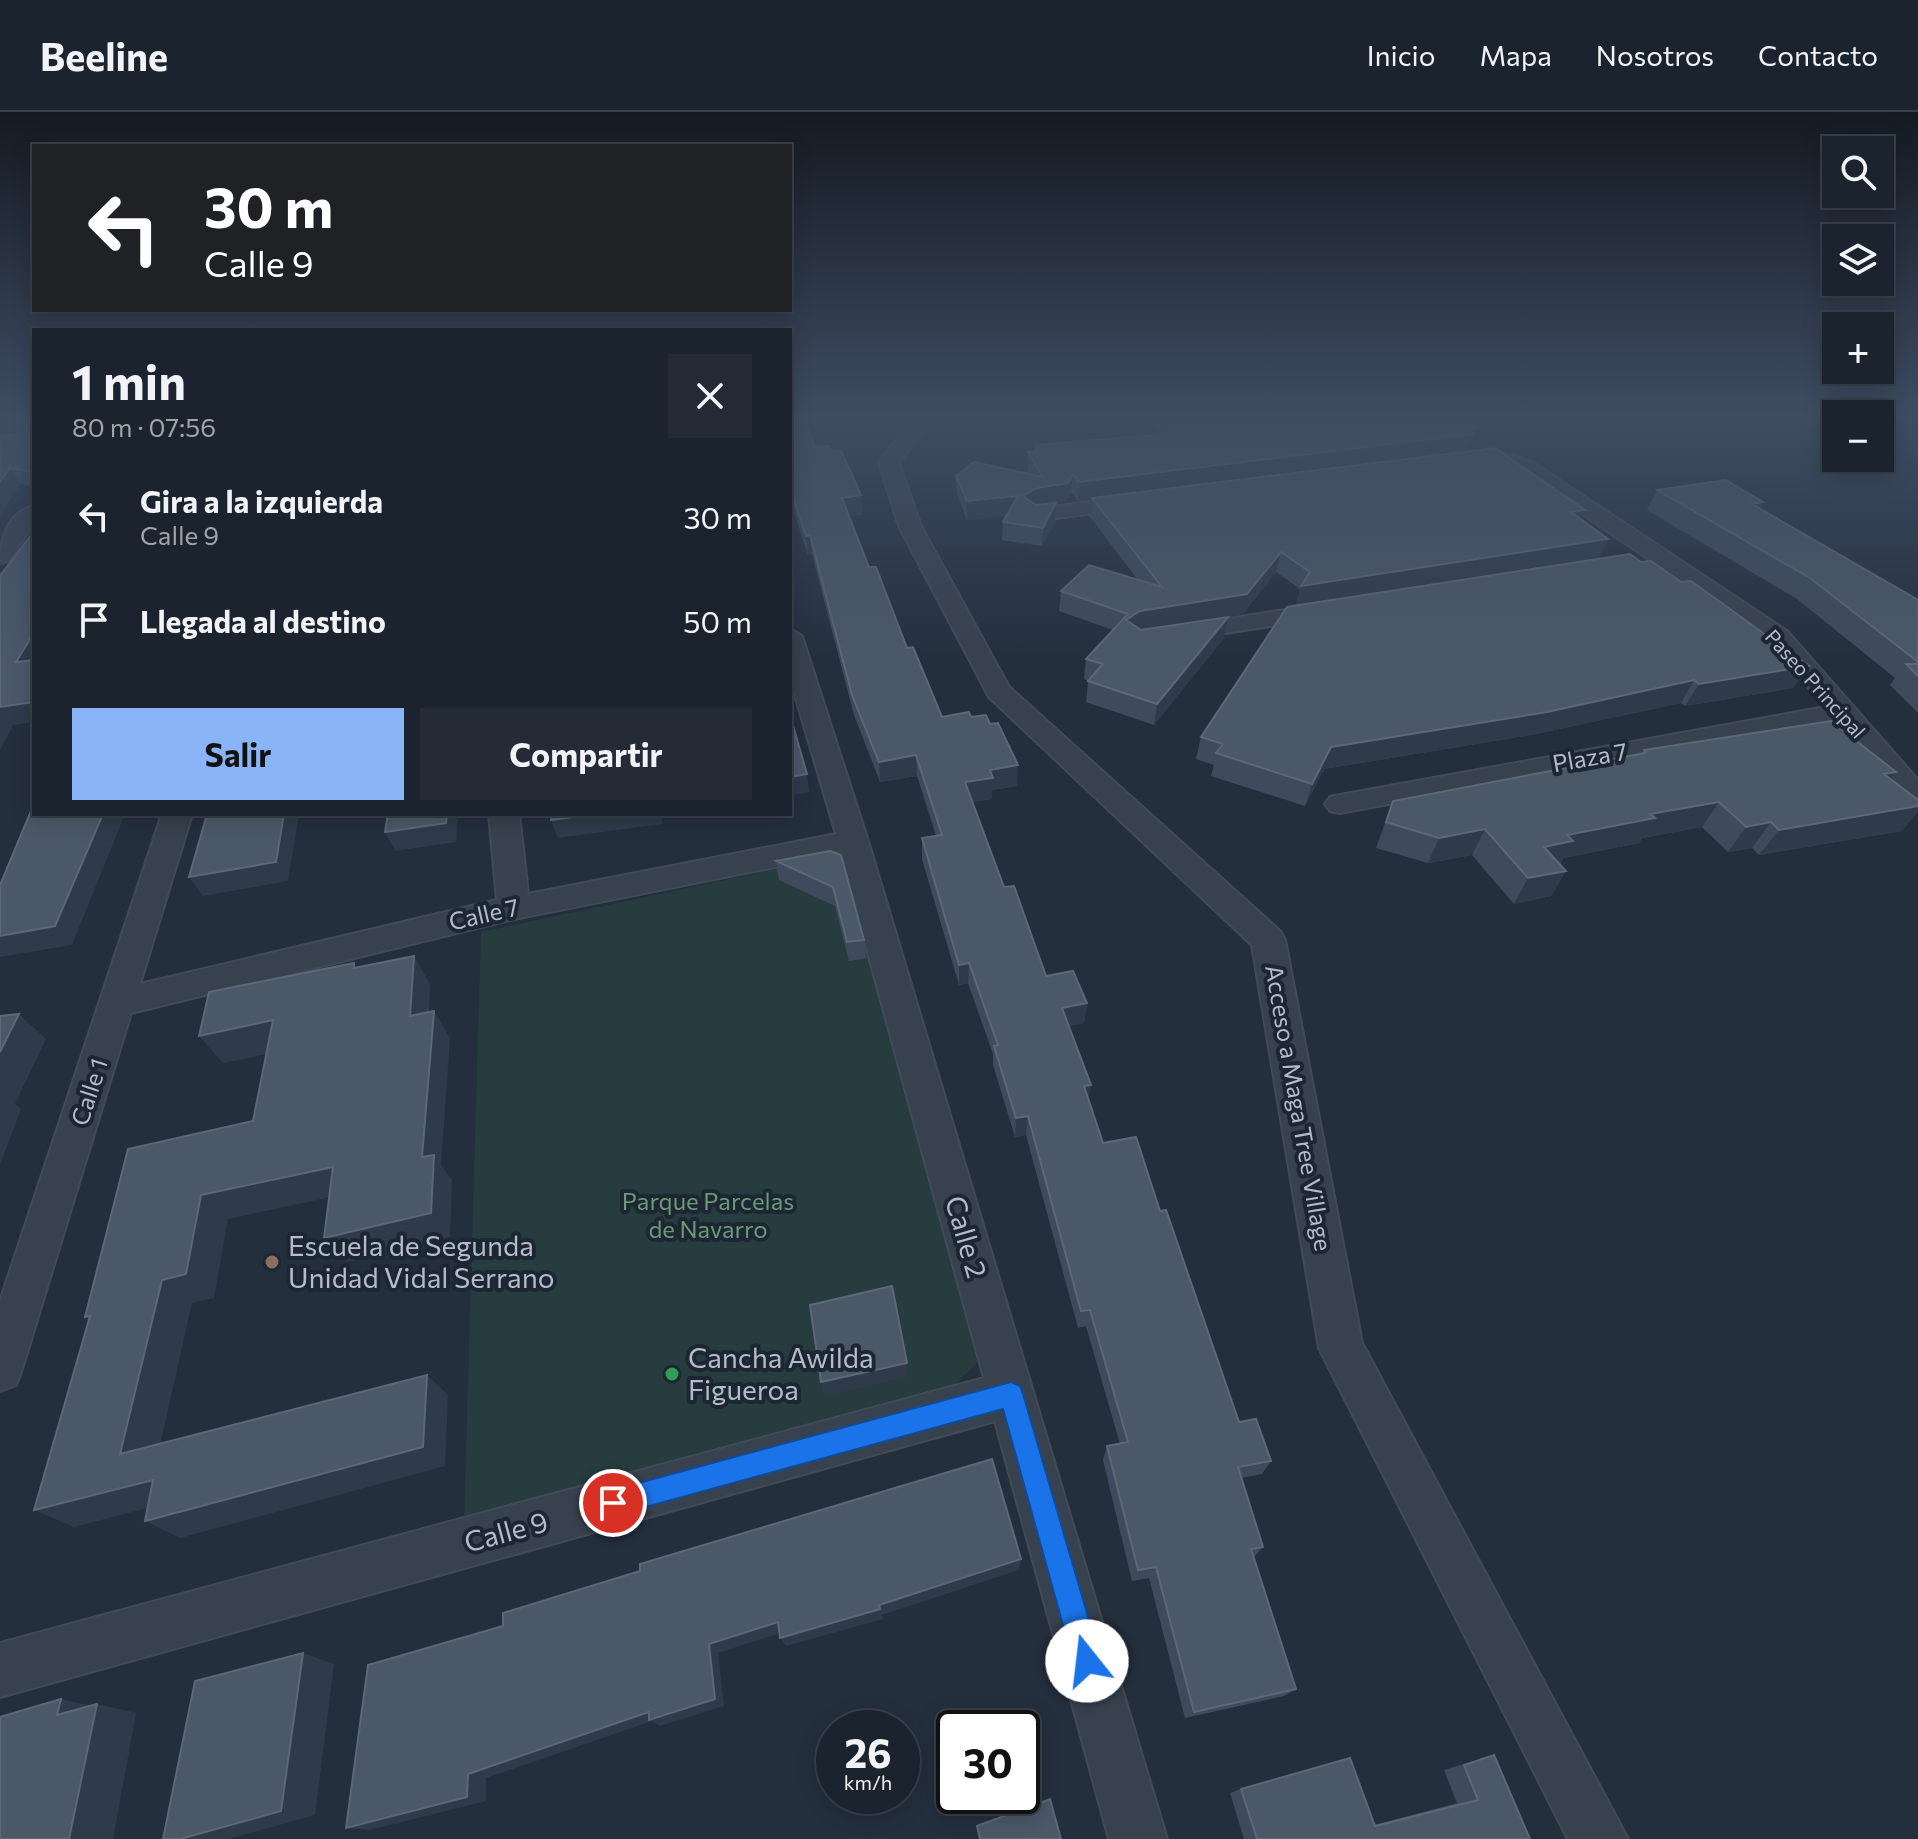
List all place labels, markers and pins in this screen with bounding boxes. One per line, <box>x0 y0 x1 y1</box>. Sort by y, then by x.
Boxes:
place label: Escuela de Segunda Unidad Vidal Serrano <box>288 1228 554 1294</box>
marker: Escuela de Segunda Unidad Vidal Serrano <box>263 1253 281 1271</box>
place label: Cancha Awilda Figueroa <box>688 1340 874 1406</box>
marker: Cancha Awilda Figueroa <box>663 1365 681 1383</box>
pin <box>579 1469 647 1537</box>

